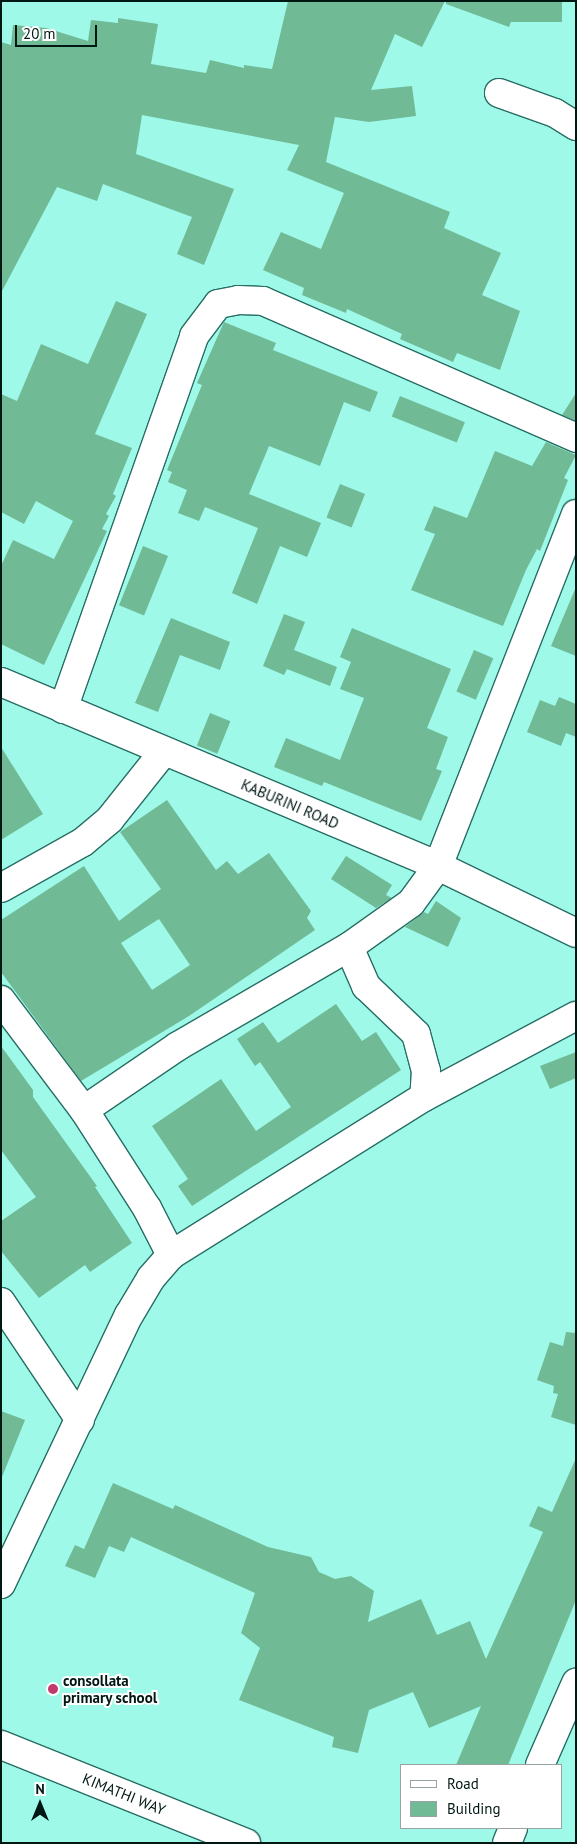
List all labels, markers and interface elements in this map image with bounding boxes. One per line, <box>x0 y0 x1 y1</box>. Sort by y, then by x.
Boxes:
scale bar <box>18 15 100 47</box>
text: 20 m <box>23 24 56 43</box>
street label: KABURINI ROAD <box>238 775 342 833</box>
place label: consollata primary school <box>63 1671 158 1706</box>
marker: consollata primary school <box>47 1683 59 1695</box>
legend <box>400 1764 562 1829</box>
street label: KIMATHI WAY <box>80 1769 168 1819</box>
text: Road <box>447 1774 479 1793</box>
north arrow <box>15 1779 65 1829</box>
text: N <box>35 1780 45 1798</box>
text: Building <box>447 1799 501 1818</box>

